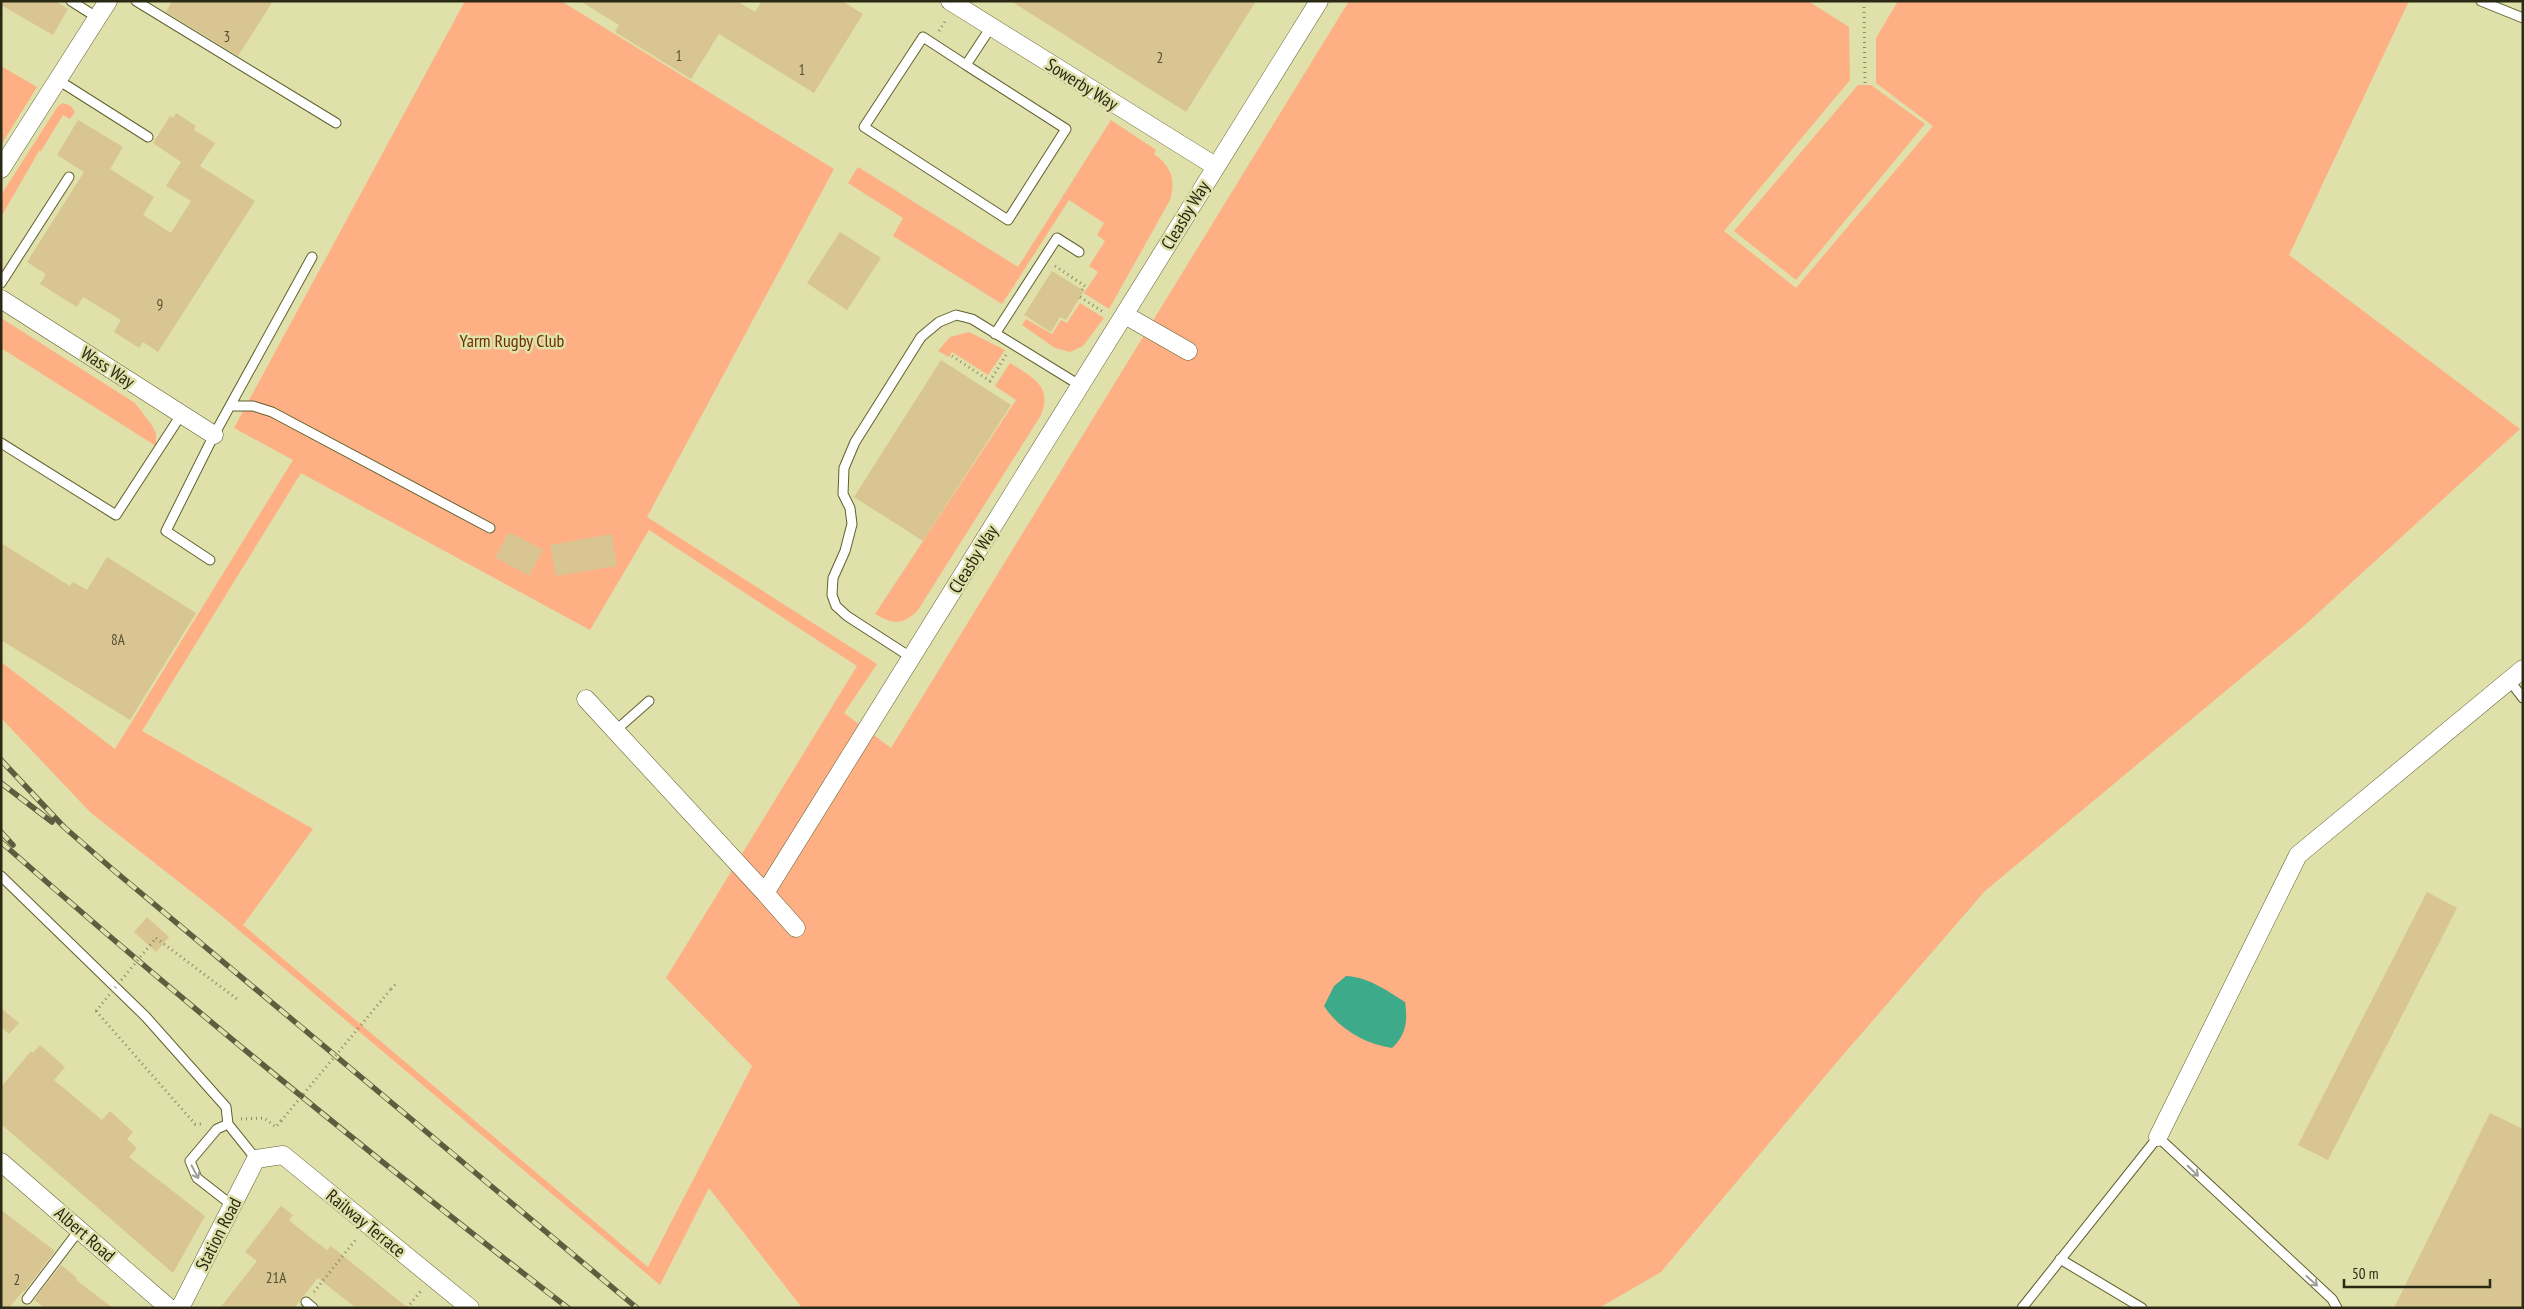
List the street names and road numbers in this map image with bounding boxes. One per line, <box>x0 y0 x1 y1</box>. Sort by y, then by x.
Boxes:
street label: Sowerby Way <box>1042 53 1123 115</box>
street label: Cleasby Way <box>1156 176 1215 254</box>
street label: Wass Way <box>77 341 140 393</box>
street label: Cleasby Way <box>943 520 1003 597</box>
street label: Railway Terrace <box>322 1184 410 1262</box>
street label: Station Road <box>190 1194 246 1274</box>
street label: Albert Road <box>50 1201 120 1267</box>

